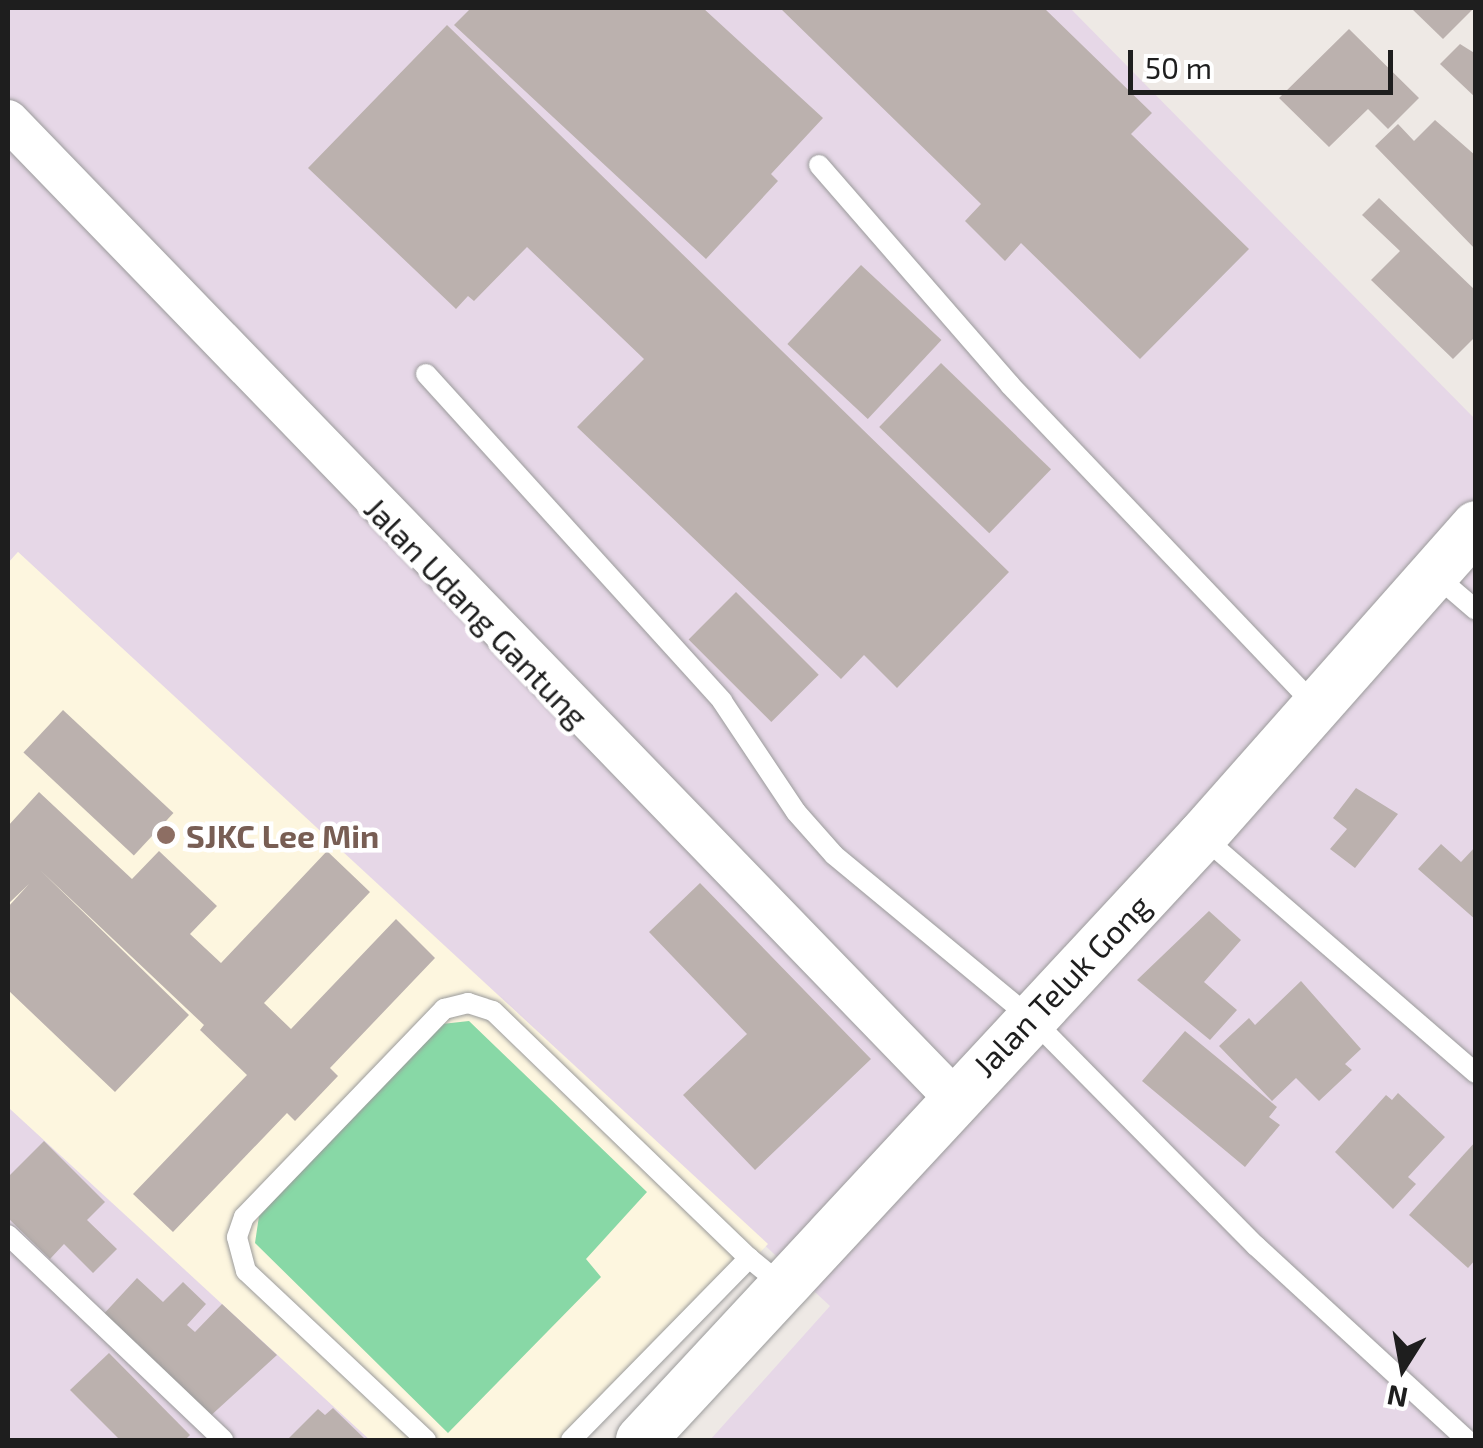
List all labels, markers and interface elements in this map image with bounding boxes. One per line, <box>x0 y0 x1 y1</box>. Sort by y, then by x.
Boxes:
scale bar <box>1133 30 1398 92</box>
text: 50 m <box>1145 49 1212 85</box>
street label: Jalan Udang Gantung <box>357 489 597 735</box>
place label: SJKC Lee Min <box>186 816 379 854</box>
marker: SJKC Lee Min <box>155 824 177 846</box>
street label: Jalan Teluk Gong <box>964 886 1158 1084</box>
north arrow <box>1353 1318 1453 1418</box>
text: N <box>1384 1379 1410 1416</box>

